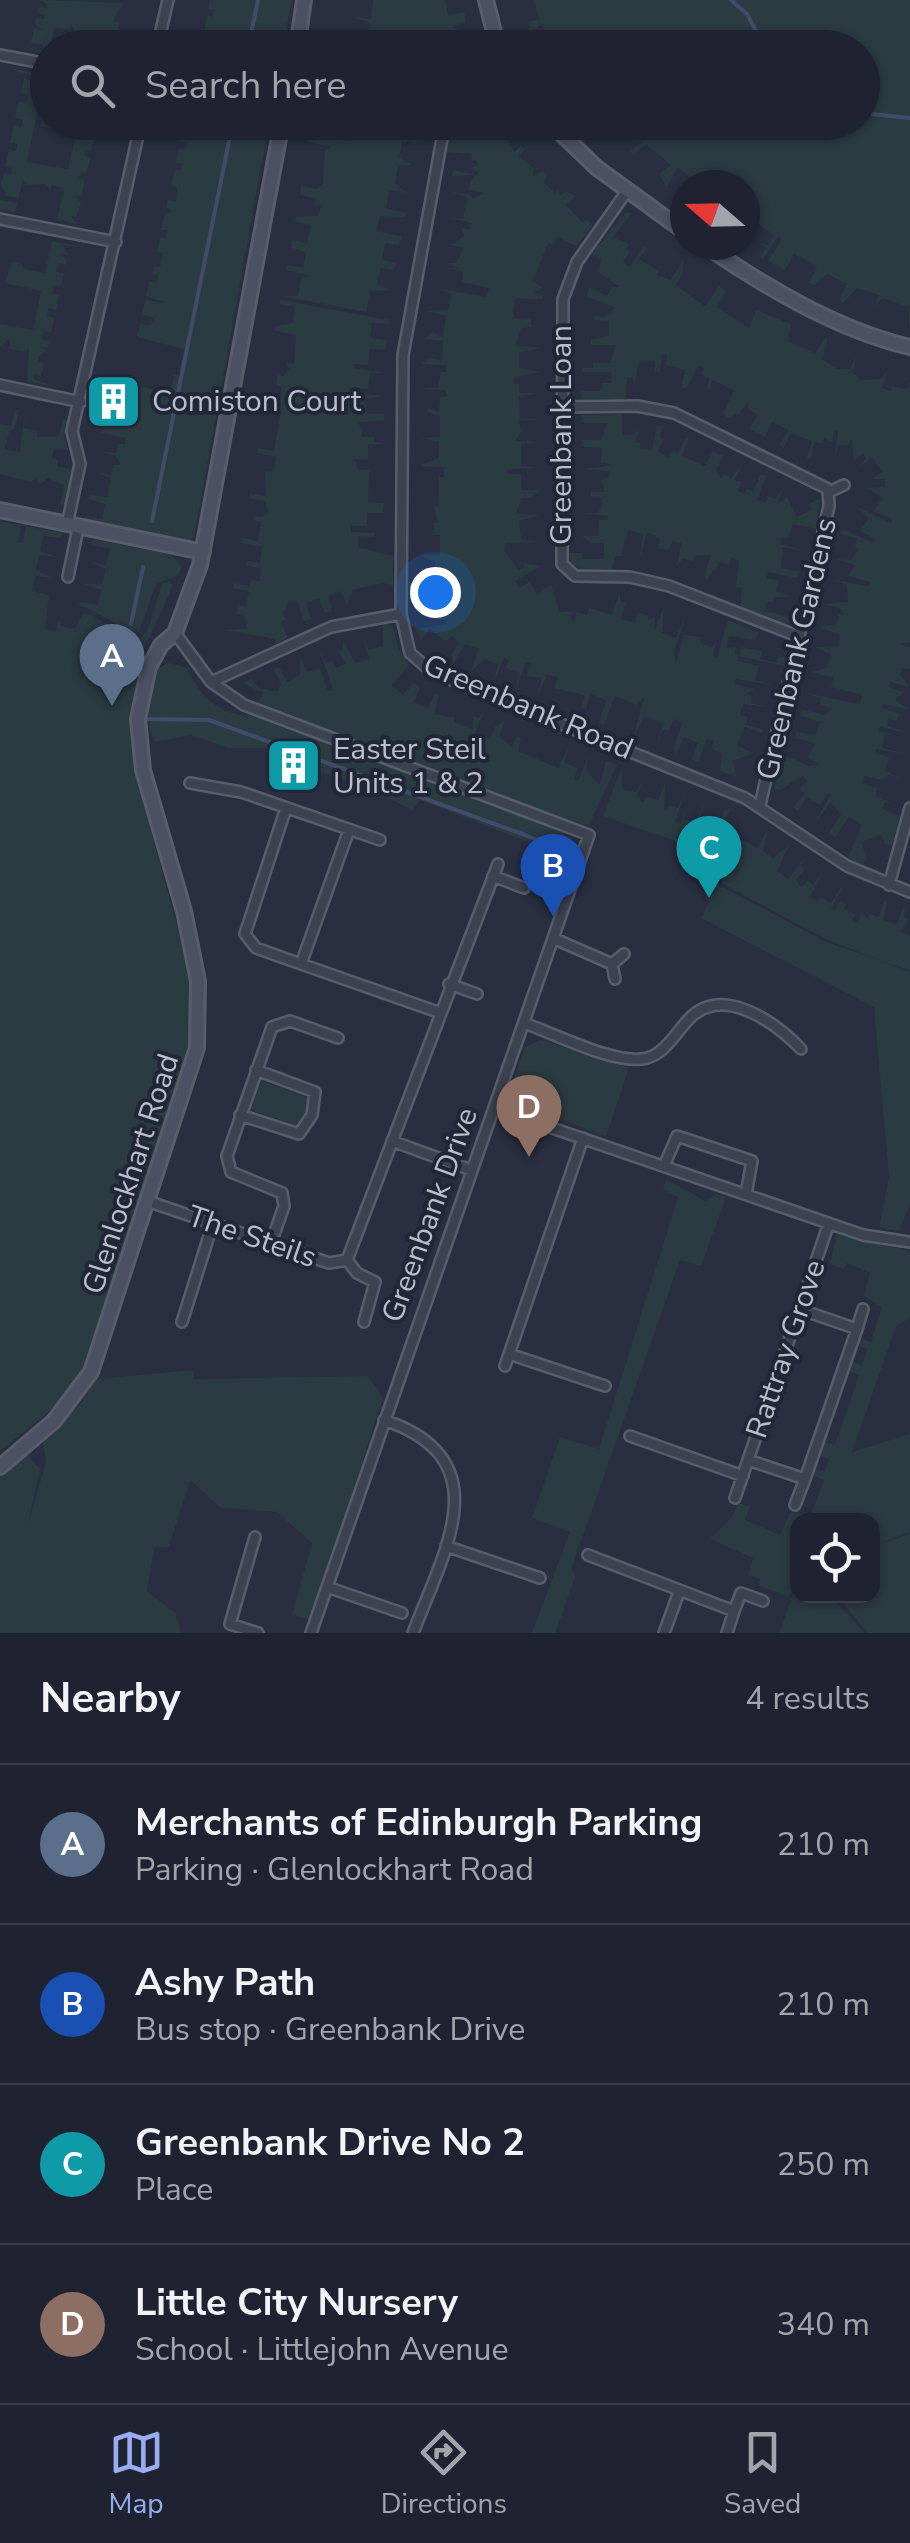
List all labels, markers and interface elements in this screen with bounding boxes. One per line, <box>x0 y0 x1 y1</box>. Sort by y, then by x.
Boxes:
search box <box>30 30 880 140</box>
icon: search <box>65 58 120 113</box>
text: Search here <box>145 60 346 111</box>
north arrow <box>670 170 760 260</box>
street label: Greenbank Loan <box>541 325 582 545</box>
building icon: Comiston Court <box>83 371 143 431</box>
place label: Comiston Court <box>152 381 362 422</box>
street label: Greenbank Gardens <box>747 514 847 784</box>
your location <box>410 567 461 618</box>
pin: A <box>80 624 144 706</box>
street label: Greenbank Road <box>417 644 639 770</box>
place label: Easter Steil Units 1 & 2 <box>333 729 486 804</box>
building icon: Easter Steil Units 1 & 2 <box>264 736 324 796</box>
pin: C <box>676 816 742 898</box>
pin: B <box>520 834 586 916</box>
street label: Glenlockhart Road <box>73 1049 189 1299</box>
pin: D <box>496 1074 562 1157</box>
street label: Greenbank Drive <box>372 1102 488 1328</box>
street label: The Steils <box>182 1196 322 1278</box>
street label: Rattray Grove <box>736 1254 836 1444</box>
map controls <box>790 1513 880 1603</box>
button: locate <box>790 1513 880 1603</box>
text: Nearby <box>40 1670 181 1727</box>
text: 4 results <box>745 1677 870 1720</box>
text: Merchants of Edinburgh Parking <box>135 1797 703 1848</box>
text: A <box>61 1823 84 1866</box>
text: 210 m <box>777 1823 870 1866</box>
text: Parking · Glenlockhart Road <box>135 1848 534 1891</box>
text: Ashy Path <box>135 1957 315 2008</box>
text: B <box>61 1983 84 2026</box>
text: 210 m <box>777 1983 870 2026</box>
text: Bus stop · Greenbank Drive <box>135 2008 525 2051</box>
text: Greenbank Drive No 2 <box>135 2117 525 2168</box>
text: C <box>62 2143 83 2186</box>
text: 250 m <box>777 2143 870 2186</box>
text: Place <box>135 2168 213 2211</box>
text: Little City Nursery <box>135 2277 458 2328</box>
text: D <box>60 2303 85 2346</box>
text: 340 m <box>777 2303 870 2346</box>
text: School · Littlejohn Avenue <box>135 2328 508 2371</box>
tab: Map <box>109 2425 164 2523</box>
tab: Directions <box>381 2425 507 2523</box>
tab: Saved <box>724 2425 801 2523</box>

